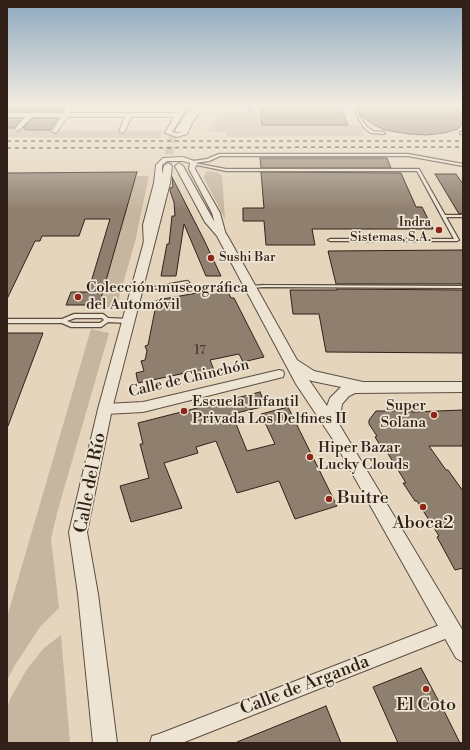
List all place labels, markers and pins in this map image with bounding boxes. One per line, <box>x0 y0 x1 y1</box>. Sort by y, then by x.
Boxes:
place label: Indra Sistemas, S.A. <box>350 215 431 246</box>
marker: Indra Sistemas, S.A. <box>434 225 444 235</box>
place label: Sushi Bar <box>219 250 276 266</box>
marker: Sushi Bar <box>206 253 216 263</box>
place label: Colección museográfica del Automóvil <box>86 279 248 314</box>
marker: Colección museográfica del Automóvil <box>73 292 83 302</box>
place label: Escuela Infantil Privada Los Delfines II <box>192 393 347 428</box>
place label: Super Solana <box>380 397 426 432</box>
marker: Escuela Infantil Privada Los Delfines II <box>179 406 189 416</box>
marker: Super Solana <box>429 410 439 420</box>
place label: Hiper Bazar Lucky Clouds <box>318 439 409 474</box>
marker: Hiper Bazar Lucky Clouds <box>305 452 315 462</box>
place label: Buitre <box>337 488 389 510</box>
marker: Buitre <box>324 494 334 504</box>
marker: Aboca2 <box>418 502 428 512</box>
place label: Aboca2 <box>393 513 453 535</box>
marker: El Coto <box>421 684 431 694</box>
place label: El Coto <box>396 695 456 717</box>

